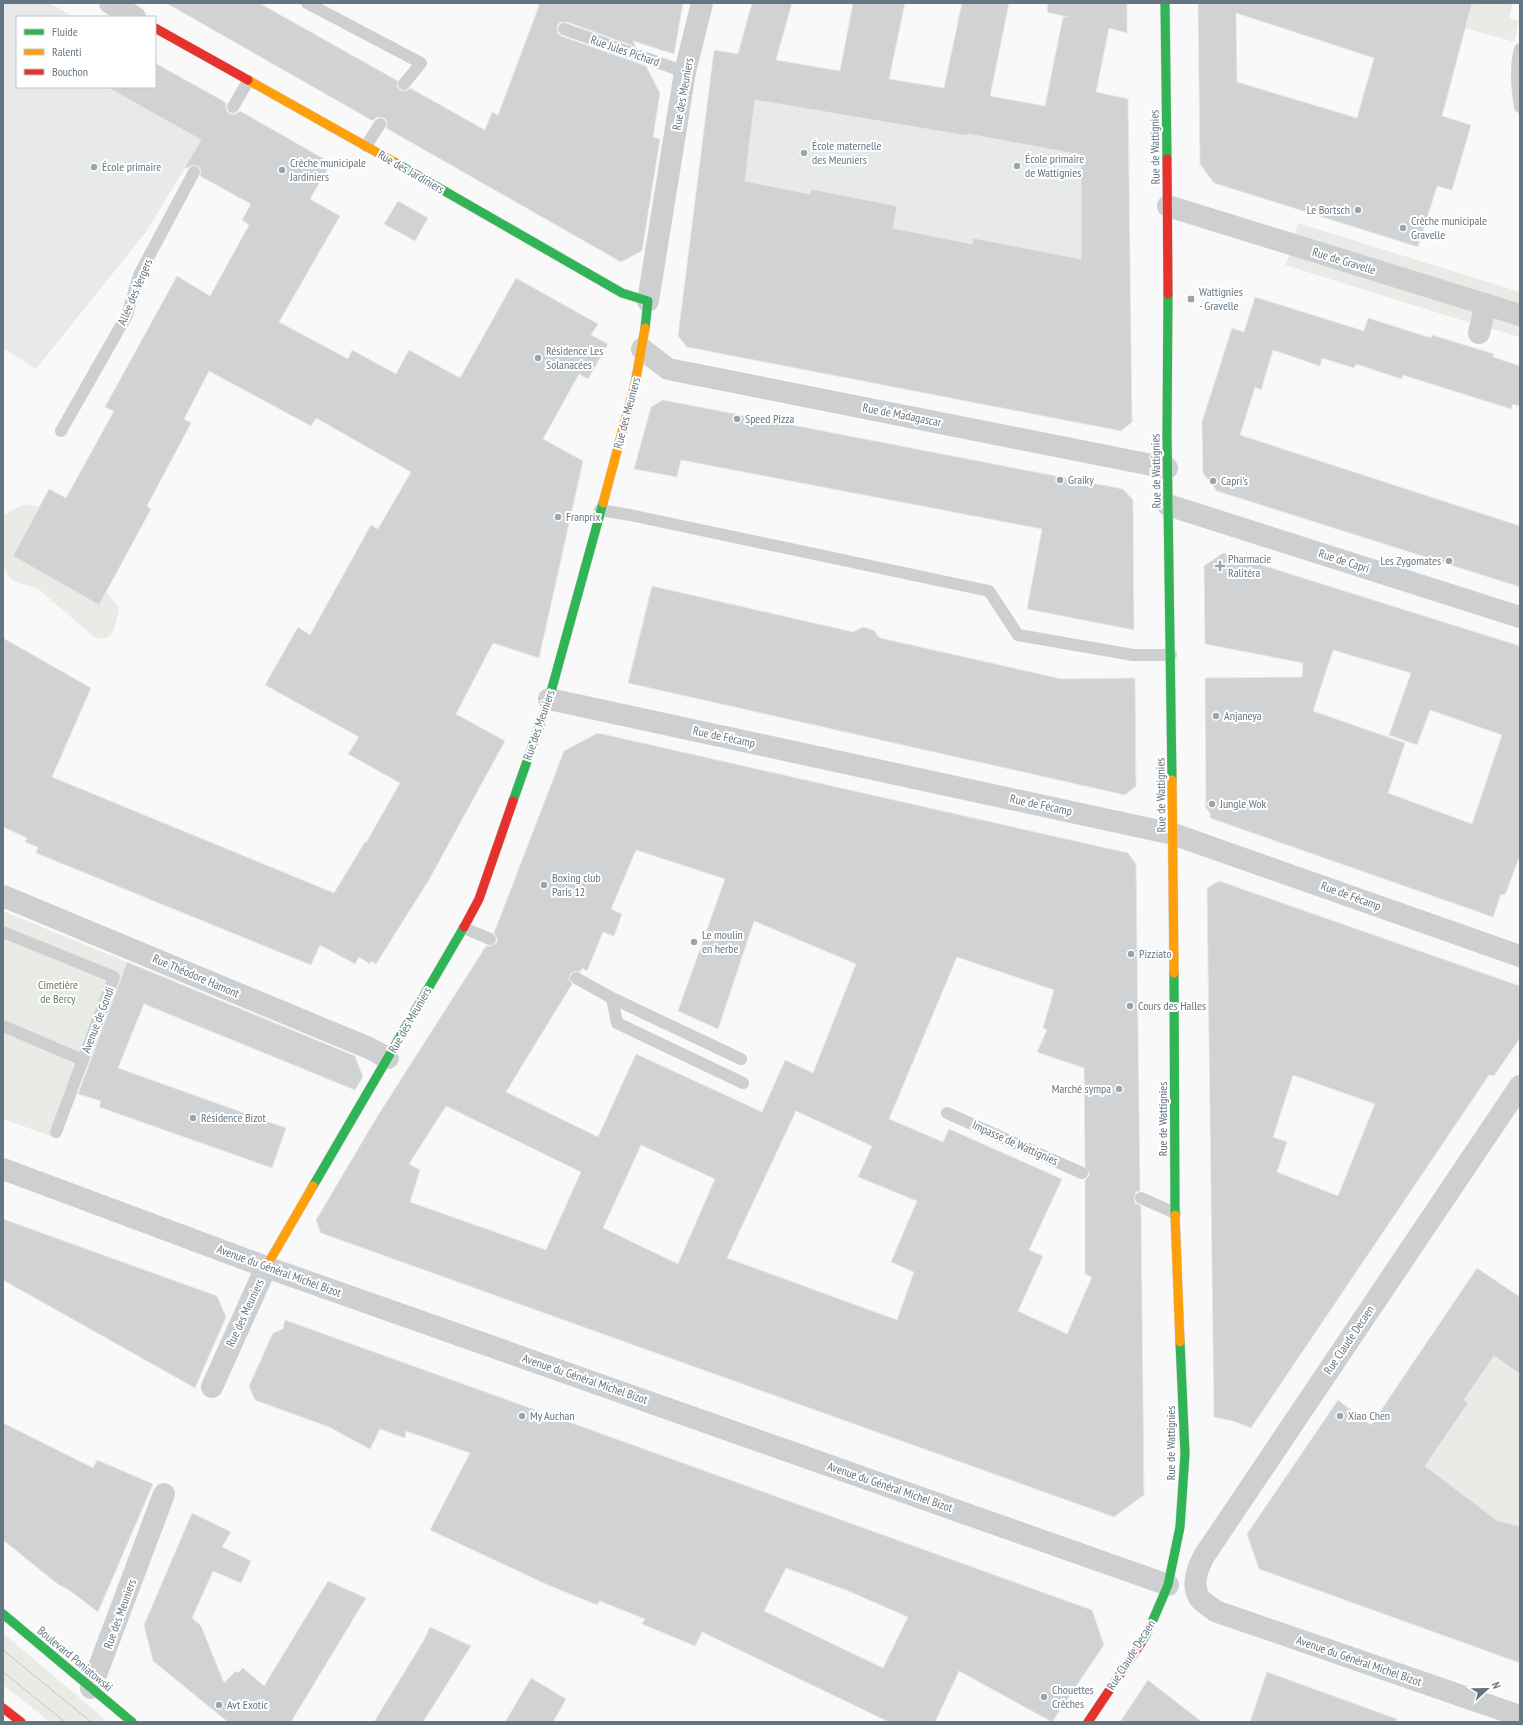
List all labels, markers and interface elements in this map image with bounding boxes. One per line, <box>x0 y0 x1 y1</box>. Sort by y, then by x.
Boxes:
legend <box>16 16 156 88</box>
text: Fluide <box>52 24 78 39</box>
street label: Rue Jules Pichard <box>589 32 662 69</box>
text: Ralenti <box>52 44 81 59</box>
street label: Rue des Meuniers <box>669 57 696 131</box>
text: Bouchon <box>52 64 88 79</box>
street label: Rue de Wattignies <box>1146 110 1163 184</box>
place label: École maternelle des Meuniers <box>812 138 882 167</box>
street label: Rue des Jardiniers <box>375 147 447 197</box>
marker: École maternelle des Meuniers <box>799 148 809 158</box>
place label: École primaire de Wattignies <box>1025 151 1084 180</box>
place label: Crèche municipale Jardiniers <box>289 155 366 184</box>
place label: École primaire <box>102 159 161 174</box>
marker: École primaire de Wattignies <box>1012 161 1022 171</box>
marker: École primaire <box>89 162 99 172</box>
marker: Crèche municipale Jardiniers <box>277 165 287 175</box>
place label: Le Bortsch <box>1307 202 1350 217</box>
marker: Le Bortsch <box>1353 205 1363 215</box>
place label: Crèche municipale Gravelle <box>1411 213 1487 242</box>
marker: Crèche municipale Gravelle <box>1398 223 1408 233</box>
street label: Rue de Gravelle <box>1311 244 1378 277</box>
street label: Allée des Vergers <box>114 256 155 327</box>
place label: Wattignies - Gravelle <box>1199 284 1243 313</box>
marker: Wattignies - Gravelle <box>1186 294 1196 304</box>
place label: Résidence Les Solanacées <box>546 343 603 372</box>
marker: Résidence Les Solanacées <box>533 353 543 363</box>
street label: Rue des Meuniers <box>610 376 643 450</box>
street label: Rue de Madagascar <box>861 400 943 430</box>
place label: Speed Pizza <box>745 411 795 426</box>
marker: Speed Pizza <box>732 414 742 424</box>
street label: Rue de Wattignies <box>1147 434 1164 508</box>
place label: Graiky <box>1068 472 1094 487</box>
place label: Capri's <box>1221 473 1248 488</box>
marker: Graiky <box>1055 475 1065 485</box>
marker: Capri's <box>1208 476 1218 486</box>
place label: Franprix <box>566 509 600 524</box>
marker: Franprix <box>553 512 563 522</box>
street label: Rue de Capri <box>1317 545 1371 576</box>
place label: Pharmacie Ralitéra <box>1228 551 1271 580</box>
place label: Les Zygomates <box>1380 553 1441 568</box>
marker: Les Zygomates <box>1444 556 1454 566</box>
marker: Pharmacie Ralitéra <box>1215 561 1225 571</box>
street label: Rue des Meuniers <box>520 688 558 762</box>
place label: Anjaneya <box>1224 708 1262 723</box>
marker: Anjaneya <box>1211 711 1221 721</box>
street label: Rue de Fécamp <box>692 723 757 750</box>
street label: Rue de Wattignies <box>1152 758 1169 832</box>
street label: Rue de Fécamp <box>1009 791 1074 818</box>
place label: Jungle Wok <box>1219 796 1266 811</box>
marker: Jungle Wok <box>1207 799 1217 809</box>
place label: Boxing club Paris 12 <box>552 870 601 899</box>
street label: Rue de Fécamp <box>1319 878 1383 913</box>
marker: Boxing club Paris 12 <box>539 880 549 890</box>
place label: Le moulin en herbe <box>702 927 743 956</box>
marker: Le moulin en herbe <box>689 937 699 947</box>
place label: Pizziato <box>1139 946 1171 961</box>
marker: Pizziato <box>1126 949 1136 959</box>
street label: Rue Théodore Hamont <box>151 951 242 1001</box>
park label: Cimetière de Bercy <box>38 977 78 1006</box>
street label: Rue des Meuniers <box>385 984 434 1055</box>
street label: Avenue de Gondi <box>78 985 117 1055</box>
place label: Cours des Halles <box>1138 998 1206 1013</box>
marker: Cours des Halles <box>1125 1001 1135 1011</box>
place label: Marché sympa <box>1052 1081 1111 1096</box>
street label: Rue de Wattignies <box>1155 1082 1170 1156</box>
marker: Marché sympa <box>1114 1084 1124 1094</box>
place label: Résidence Bizot <box>201 1110 267 1125</box>
marker: Résidence Bizot <box>188 1113 198 1123</box>
street label: Impasse de Wattignies <box>970 1117 1060 1168</box>
street label: Avenue du Général Michel Bizot <box>215 1241 344 1300</box>
street label: Rue des Meuniers <box>222 1276 267 1349</box>
street label: Rue Claude Decaen <box>1320 1302 1377 1377</box>
street label: Avenue du Général Michel Bizot <box>521 1350 650 1407</box>
street label: Rue de Wattignies <box>1163 1406 1178 1480</box>
place label: My Auchan <box>530 1408 575 1423</box>
place label: Xiao Chen <box>1348 1408 1390 1423</box>
marker: My Auchan <box>517 1411 527 1421</box>
marker: Xiao Chen <box>1335 1411 1345 1421</box>
street label: Avenue du Général Michel Bizot <box>826 1458 955 1515</box>
street label: Rue des Meuniers <box>100 1577 139 1651</box>
street label: Rue Claude Decaen <box>1103 1617 1158 1693</box>
street label: Boulevard Poniatowski <box>35 1623 116 1694</box>
street label: Avenue du Général Michel Bizot <box>1295 1632 1424 1689</box>
north arrow <box>1467 1669 1507 1709</box>
text: N <box>1489 1680 1504 1691</box>
place label: Chouettes Crèches <box>1052 1682 1094 1711</box>
marker: Chouettes Crèches <box>1039 1692 1049 1702</box>
place label: Avt Exotic <box>227 1697 269 1712</box>
marker: Avt Exotic <box>214 1700 224 1710</box>

